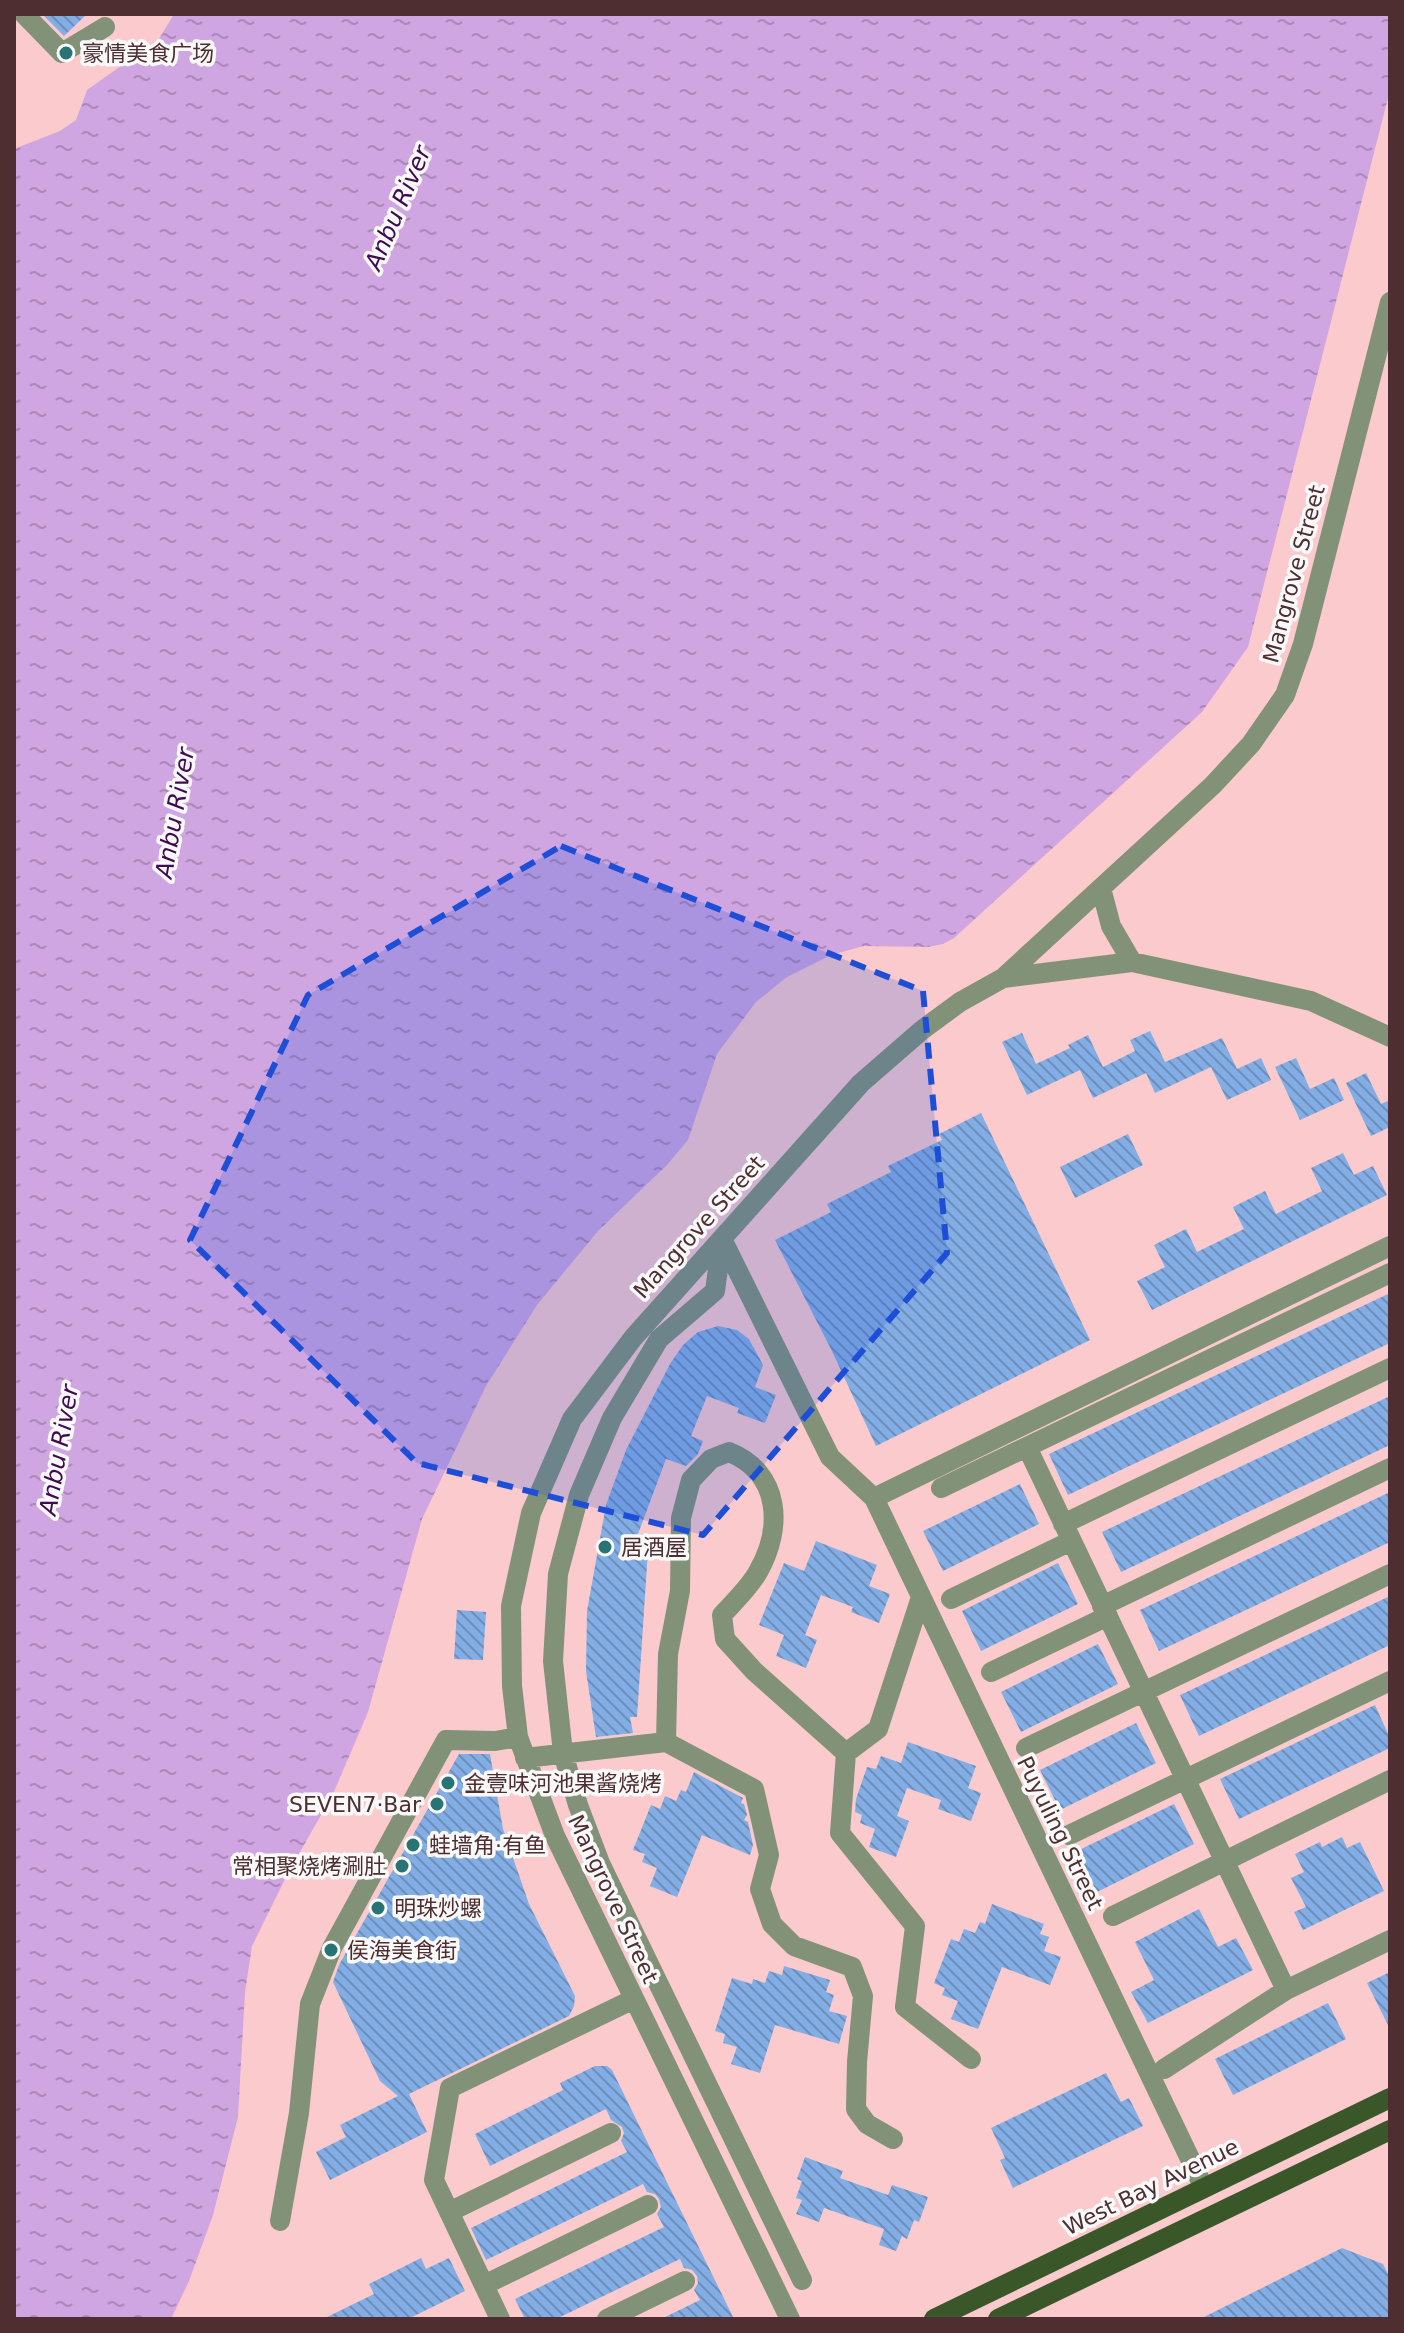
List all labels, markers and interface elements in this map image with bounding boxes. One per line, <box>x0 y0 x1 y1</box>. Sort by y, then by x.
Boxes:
place label: 豪情美食广场 <box>82 41 214 66</box>
marker: 豪情美食广场 <box>57 44 75 62</box>
water label: Anbu River <box>359 140 437 276</box>
street label: Mangrove Street <box>1258 482 1330 666</box>
water label: Anbu River <box>149 744 201 882</box>
street label: Mangrove Street <box>629 1150 770 1303</box>
water label: Anbu River <box>33 1381 85 1519</box>
place label: 居酒屋 <box>621 1535 687 1560</box>
marker: 居酒屋 <box>596 1538 614 1556</box>
street label: Puyuling Street <box>1012 1752 1108 1914</box>
place label: 金壹味河池果酱烧烤 <box>464 1771 662 1796</box>
marker: 金壹味河池果酱烧烤 <box>439 1774 457 1792</box>
place label: SEVEN7·Bar <box>289 1792 422 1817</box>
marker: SEVEN7·Bar <box>428 1795 446 1813</box>
street label: Mangrove Street <box>563 1811 663 1987</box>
place label: 蛙墙角·有鱼 <box>429 1833 546 1858</box>
marker: 蛙墙角·有鱼 <box>404 1836 422 1854</box>
place label: 常相聚烧烤涮肚 <box>232 1854 386 1879</box>
marker: 常相聚烧烤涮肚 <box>393 1857 411 1875</box>
place label: 明珠炒螺 <box>394 1896 482 1921</box>
marker: 明珠炒螺 <box>369 1899 387 1917</box>
place label: 侯海美食街 <box>347 1938 457 1963</box>
marker: 侯海美食街 <box>322 1941 340 1959</box>
street label: West Bay Avenue <box>1060 2134 1242 2240</box>

